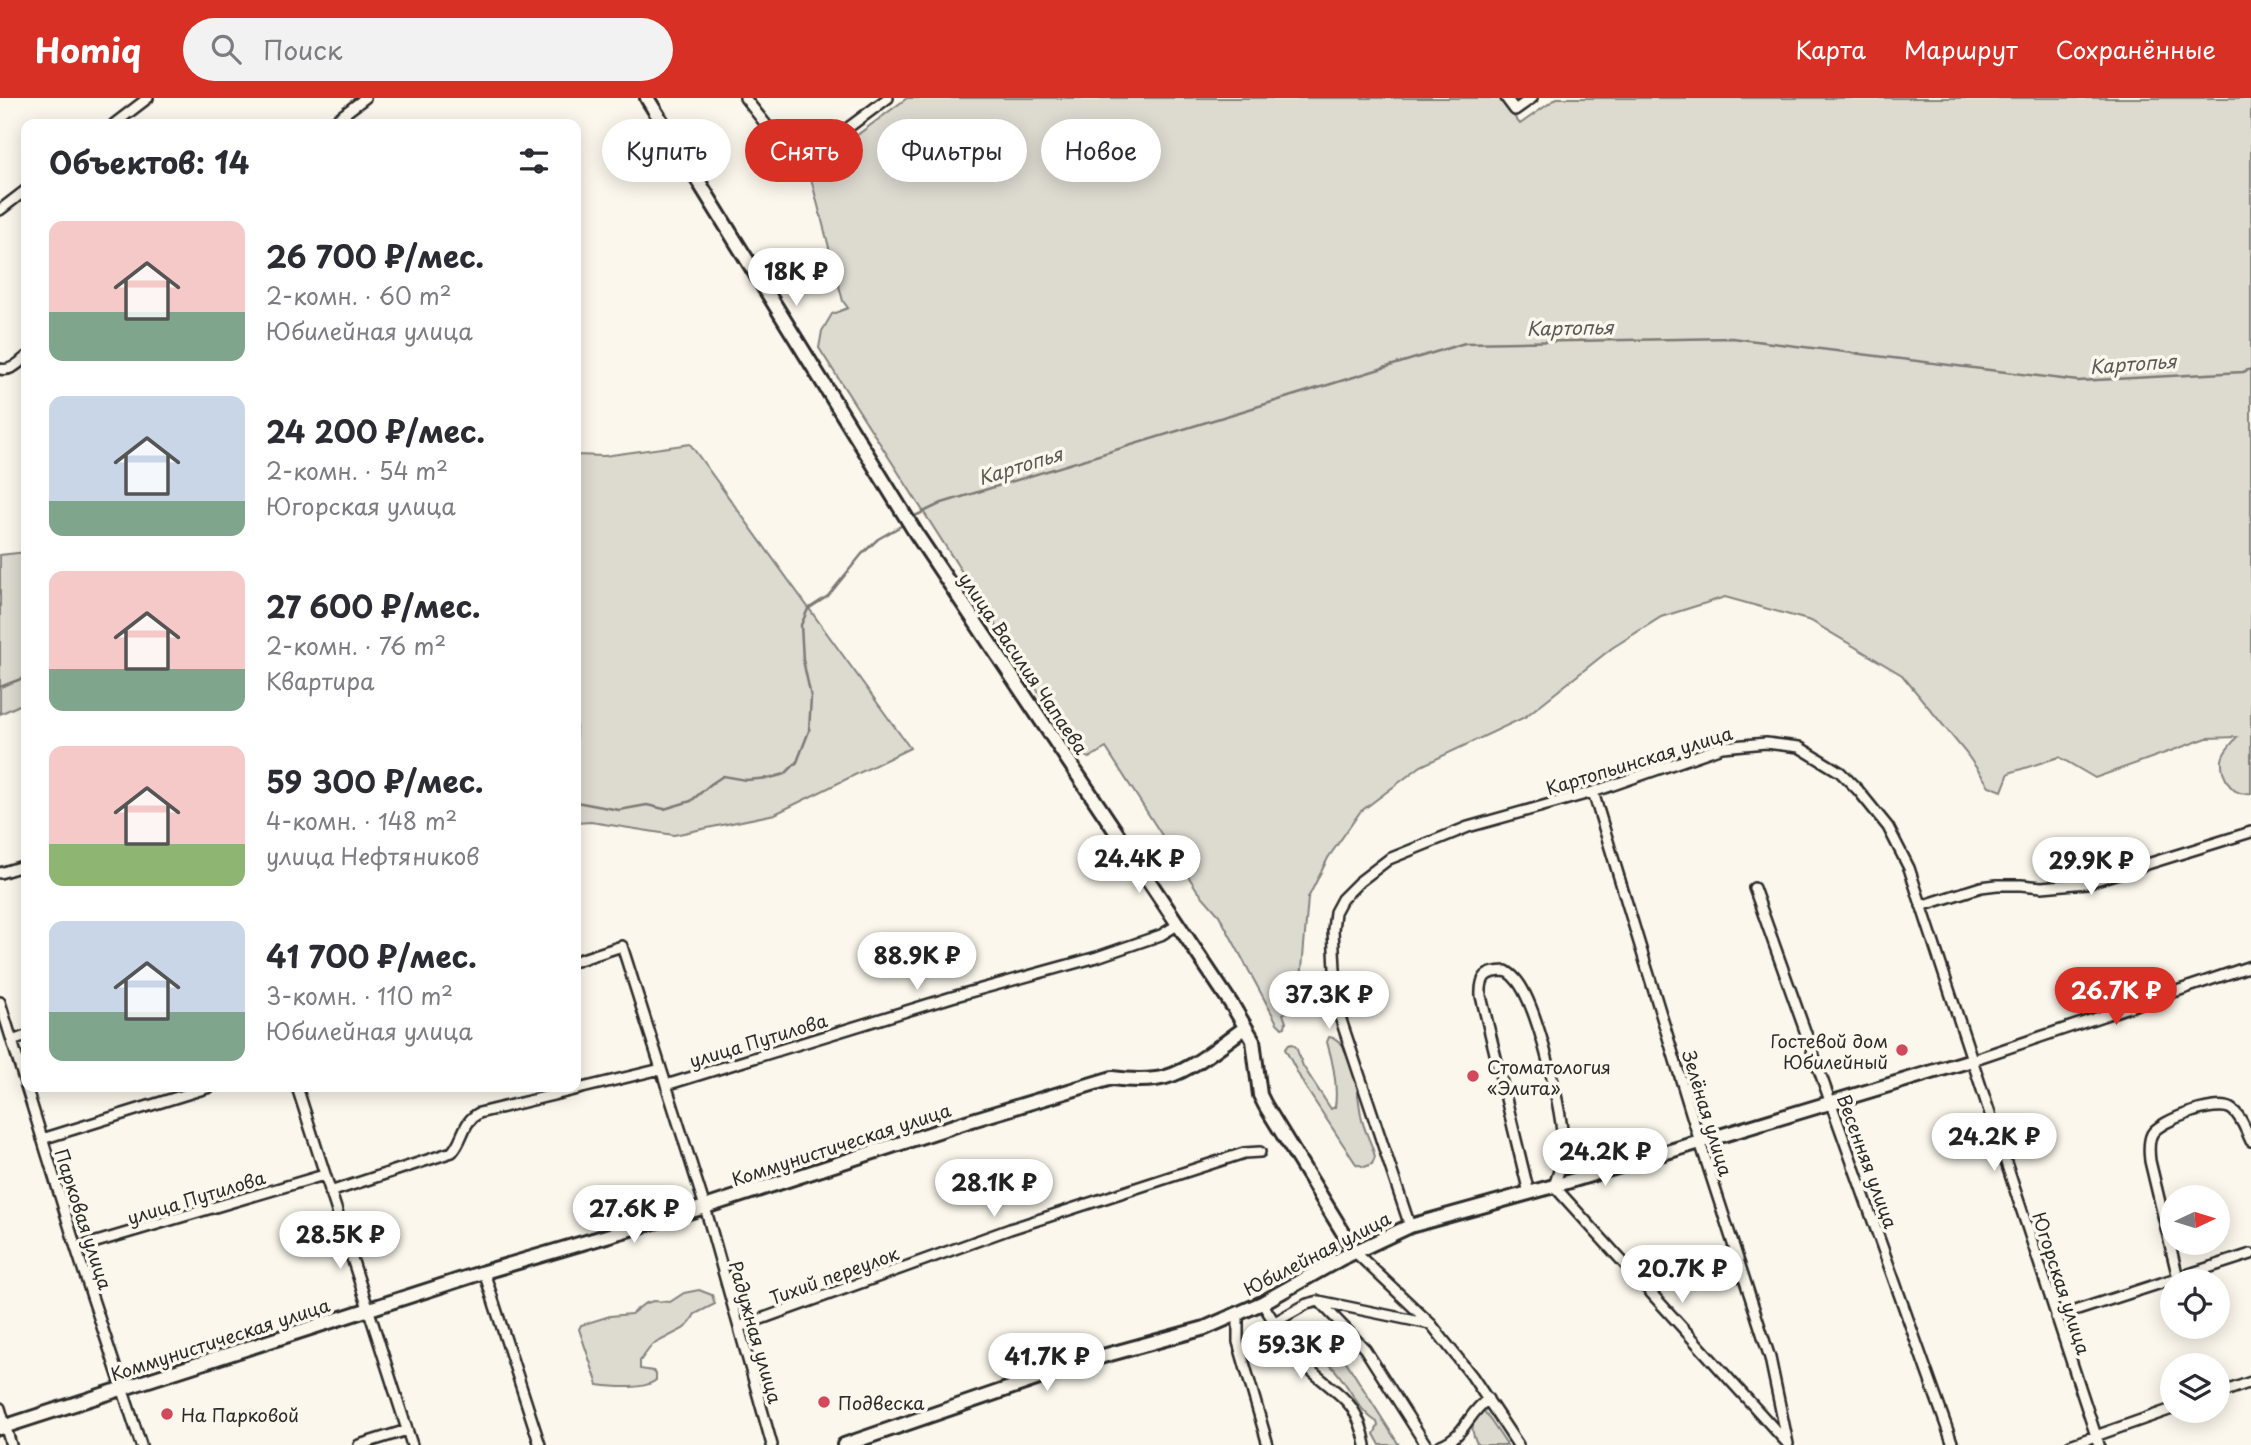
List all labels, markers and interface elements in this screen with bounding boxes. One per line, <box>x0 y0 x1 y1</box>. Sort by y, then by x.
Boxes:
search box <box>183 18 673 81</box>
text: Homiq <box>35 24 141 74</box>
icon: search <box>207 30 245 68</box>
text: Поиск <box>263 30 342 69</box>
text: Карта <box>1795 31 1866 67</box>
text: Маршрут <box>1904 31 2018 67</box>
text: Сохранённые <box>2056 31 2216 67</box>
chip: Купить <box>602 119 731 182</box>
chip: Снять <box>745 119 863 182</box>
chip: Фильтры <box>877 119 1027 182</box>
chip: Новое <box>1041 119 1161 182</box>
text: Объектов: 14 <box>49 139 249 184</box>
icon: filters <box>515 142 553 180</box>
text: 26 700 ₽/мес. <box>266 233 484 278</box>
pin: 18K ₽ <box>747 248 845 308</box>
icon: home <box>105 249 189 333</box>
text: 18K ₽ <box>764 253 828 288</box>
text: 2-комн. · 60 m² <box>266 278 452 313</box>
water label: Картопья <box>1526 312 1615 342</box>
text: Юбилейная улица <box>266 313 473 348</box>
water label: Картопья <box>2089 346 2179 380</box>
text: 24 200 ₽/мес. <box>266 408 485 453</box>
icon: home <box>105 424 189 508</box>
water label: Картопья <box>974 438 1067 491</box>
text: 2-комн. · 54 m² <box>266 453 448 488</box>
text: Югорская улица <box>266 488 456 523</box>
street label: улица Василия Чапаева <box>953 567 1096 760</box>
text: 27 600 ₽/мес. <box>266 583 481 628</box>
icon: home <box>105 599 189 683</box>
text: 2-комн. · 76 m² <box>266 628 446 663</box>
text: Квартира <box>266 663 374 698</box>
street label: Картопьинская улица <box>1542 719 1736 801</box>
text: 59 300 ₽/мес. <box>266 758 484 803</box>
icon: home <box>105 774 189 858</box>
text: 4-комн. · 148 m² <box>266 803 457 838</box>
pin: 24.4K ₽ <box>1074 836 1204 895</box>
text: улица Нефтяников <box>266 838 479 873</box>
pin: 29.9K ₽ <box>2026 838 2156 897</box>
text: 24.4K ₽ <box>1093 840 1185 875</box>
text: 29.9K ₽ <box>2048 842 2134 877</box>
pin: 88.9K ₽ <box>852 932 982 992</box>
text: 41 700 ₽/мес. <box>266 933 477 978</box>
text: 88.9K ₽ <box>873 937 961 972</box>
icon: home <box>105 949 189 1033</box>
pin: 26.7K ₽ <box>2051 968 2181 1027</box>
pin: 37.3K ₽ <box>1264 972 1394 1031</box>
text: 26.7K ₽ <box>2071 972 2161 1007</box>
text: 37.3K ₽ <box>1285 976 1373 1011</box>
text: 3-комн. · 110 m² <box>266 978 453 1013</box>
street label: улица Путилова <box>686 1006 831 1074</box>
text: Юбилейная улица <box>266 1013 473 1048</box>
place label: Гостевой дом Юбилейный <box>1770 1027 1888 1075</box>
marker: Гостевой дом Юбилейный <box>1894 1042 1910 1058</box>
street label: Зелёная улица <box>1676 1047 1740 1180</box>
place label: Стоматология «Элита» <box>1487 1053 1611 1101</box>
marker: Стоматология «Элита» <box>1465 1068 1481 1084</box>
street label: Весенняя улица <box>1831 1090 1905 1233</box>
street label: Коммунистическая улица <box>728 1096 955 1192</box>
pin: 24.2K ₽ <box>1929 1114 2059 1173</box>
text: 24.2K ₽ <box>1948 1118 2040 1153</box>
pin: 24.2K ₽ <box>1540 1128 1670 1188</box>
text: 24.2K ₽ <box>1559 1133 1651 1168</box>
street label: Парковая улица <box>49 1145 120 1294</box>
pin: 28.1K ₽ <box>929 1160 1059 1219</box>
street label: улица Путилова <box>124 1163 269 1231</box>
text: 28.1K ₽ <box>951 1164 1037 1199</box>
north arrow <box>2160 1185 2230 1255</box>
map controls <box>2160 1185 2230 1423</box>
pin: 27.6K ₽ <box>569 1186 699 1245</box>
text: 27.6K ₽ <box>589 1190 679 1225</box>
street label: Юбилейная улица <box>1239 1204 1396 1302</box>
street label: Югорская улица <box>2026 1208 2098 1358</box>
pin: 28.5K ₽ <box>275 1212 405 1271</box>
text: 28.5K ₽ <box>295 1216 385 1251</box>
street label: Тихий переулок <box>766 1239 903 1311</box>
pin: 20.7K ₽ <box>1617 1246 1747 1305</box>
text: 20.7K ₽ <box>1637 1250 1727 1285</box>
street label: Радужная улица <box>723 1257 789 1407</box>
button: locate <box>2160 1269 2230 1339</box>
street label: Коммунистическая улица <box>107 1291 334 1387</box>
pin: 59.3K ₽ <box>1236 1322 1366 1381</box>
text: 59.3K ₽ <box>1257 1326 1345 1361</box>
pin: 41.7K ₽ <box>982 1334 1112 1393</box>
text: 41.7K ₽ <box>1004 1338 1090 1373</box>
button: layers <box>2160 1353 2230 1423</box>
place label: Подвеска <box>838 1389 925 1416</box>
marker: Подвеска <box>816 1394 832 1410</box>
place label: На Парковой <box>181 1401 299 1428</box>
marker: На Парковой <box>159 1406 175 1422</box>

